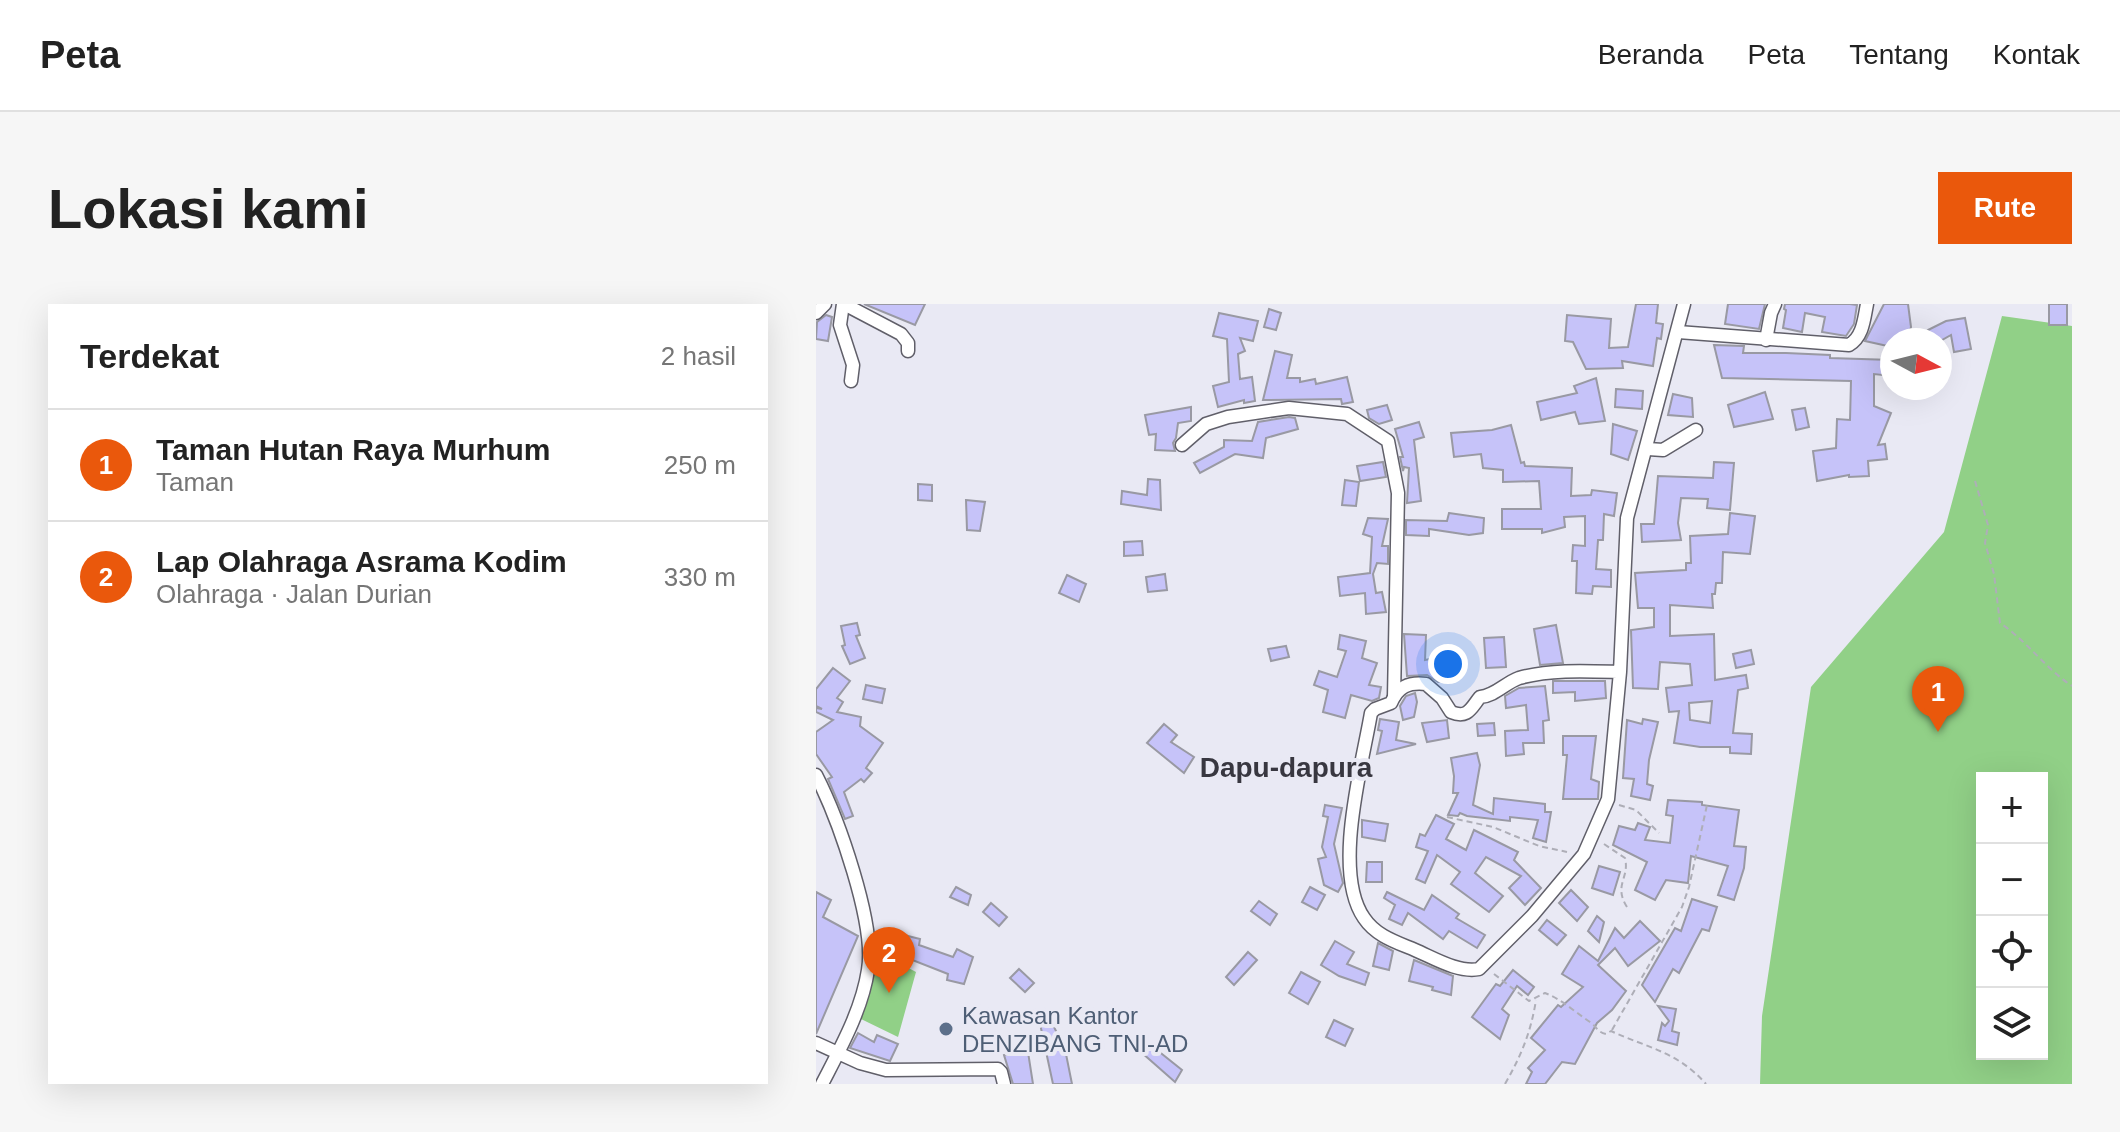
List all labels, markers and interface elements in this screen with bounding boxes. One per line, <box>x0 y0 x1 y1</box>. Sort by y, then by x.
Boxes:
text: Peta <box>40 34 120 76</box>
text: Beranda <box>1598 39 1704 70</box>
text: Peta <box>1748 39 1805 70</box>
text: Tentang <box>1849 39 1949 70</box>
text: Kontak <box>1993 39 2080 70</box>
button: Rute <box>1938 172 2072 244</box>
text: Lokasi kami <box>48 177 369 240</box>
north arrow <box>1880 328 1952 400</box>
text: Terdekat <box>80 337 219 375</box>
text: 2 hasil <box>661 341 736 371</box>
text: Taman Hutan Raya Murhum <box>156 433 551 466</box>
text: 1 <box>99 450 113 480</box>
text: 250 m <box>664 450 736 480</box>
text: Taman <box>156 467 234 497</box>
text: Lap Olahraga Asrama Kodim <box>156 545 567 578</box>
text: 2 <box>99 562 113 592</box>
text: 330 m <box>664 562 736 592</box>
text: Olahraga · Jalan Durian <box>156 579 432 609</box>
your location <box>1428 644 1468 684</box>
pin: 1 <box>1912 666 1964 732</box>
district label: Dapu-dapura <box>1200 752 1373 783</box>
map controls <box>1976 772 2048 1060</box>
button: + <box>1976 772 2048 844</box>
button: − <box>1976 844 2048 916</box>
button: locate <box>1976 916 2048 988</box>
pin: 2 <box>863 927 915 993</box>
button: layers <box>1976 988 2048 1060</box>
place label: Kawasan Kantor DENZIBANG TNI-AD <box>962 1002 1188 1057</box>
marker: Kawasan Kantor DENZIBANG TNI-AD <box>937 1020 955 1038</box>

